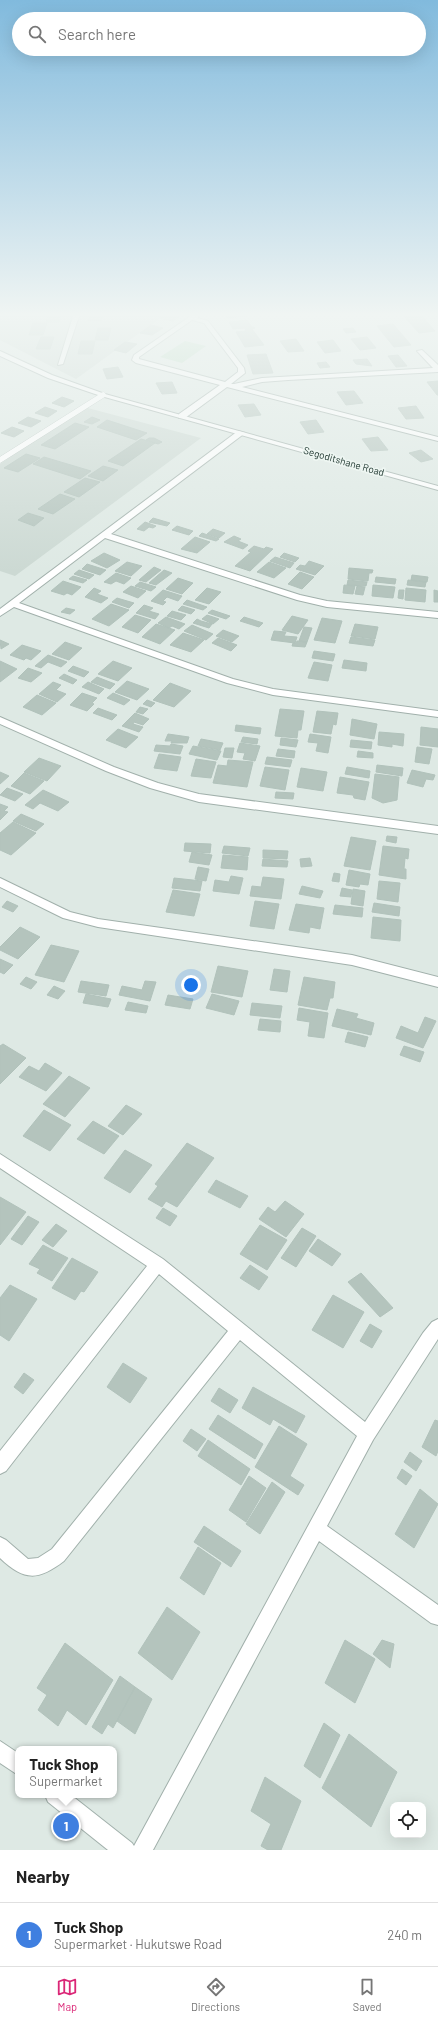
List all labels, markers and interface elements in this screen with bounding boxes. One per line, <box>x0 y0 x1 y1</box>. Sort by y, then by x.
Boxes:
search box <box>12 12 426 56</box>
icon: search <box>26 23 48 45</box>
text: Search here <box>58 25 136 43</box>
street label: Segoditshane Road <box>302 444 386 478</box>
your location <box>181 975 201 995</box>
popup <box>15 1746 117 1798</box>
text: Tuck Shop <box>29 1755 99 1773</box>
text: Supermarket <box>29 1773 103 1789</box>
map controls <box>390 1802 426 1838</box>
button: locate <box>390 1802 426 1838</box>
pin: 1 <box>53 1811 79 1841</box>
text: Nearby <box>16 1866 70 1886</box>
text: Tuck Shop <box>54 1918 123 1936</box>
text: 1 <box>27 1927 31 1943</box>
text: 240 m <box>387 1927 422 1943</box>
text: Supermarket · Hukutswe Road <box>54 1936 222 1952</box>
tab: Map <box>56 1976 78 2013</box>
tab: Directions <box>191 1976 240 2013</box>
tab: Saved <box>353 1976 382 2013</box>

